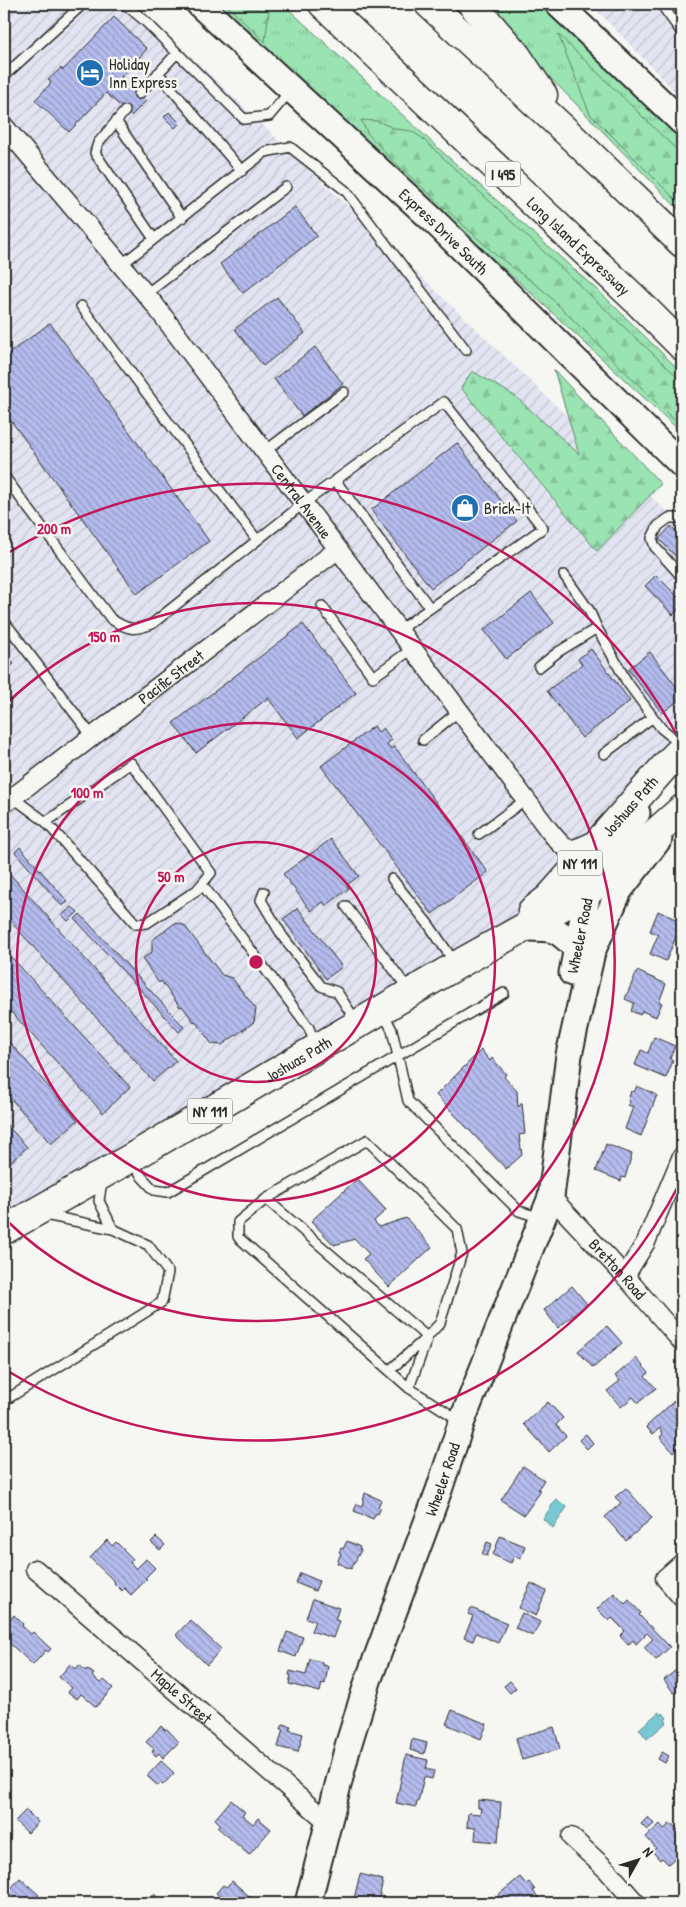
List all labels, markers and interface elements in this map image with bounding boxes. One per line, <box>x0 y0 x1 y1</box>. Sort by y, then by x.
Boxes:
place label: Holiday Inn Express <box>109 53 177 93</box>
hotel icon: Holiday Inn Express <box>75 58 105 88</box>
road number: I 495 <box>486 162 520 186</box>
street label: Express Drive South <box>394 183 493 280</box>
street label: Long Island Expressway <box>522 192 635 300</box>
street label: Central Avenue <box>266 459 338 544</box>
shop icon: Brick-It <box>450 493 480 523</box>
place label: Brick-It <box>484 497 531 519</box>
text: 200 m <box>37 518 71 539</box>
text: 150 m <box>88 626 120 647</box>
street label: Pacific Street <box>134 644 209 709</box>
street label: Joshuas Path <box>597 771 663 841</box>
text: 100 m <box>71 782 103 803</box>
road number: NY 111 <box>558 850 602 876</box>
text: 50 m <box>158 866 184 887</box>
street label: Wheeler Road <box>561 896 598 975</box>
centre of rings <box>247 953 265 971</box>
street label: Joshuas Path <box>261 1031 336 1088</box>
road number: NY 111 <box>188 1098 232 1124</box>
street label: Bretton Road <box>584 1234 651 1304</box>
street label: Wheeler Road <box>419 1440 465 1519</box>
street label: Maple Street <box>146 1663 217 1729</box>
north arrow <box>614 1834 664 1884</box>
text: N <box>639 1843 659 1861</box>

